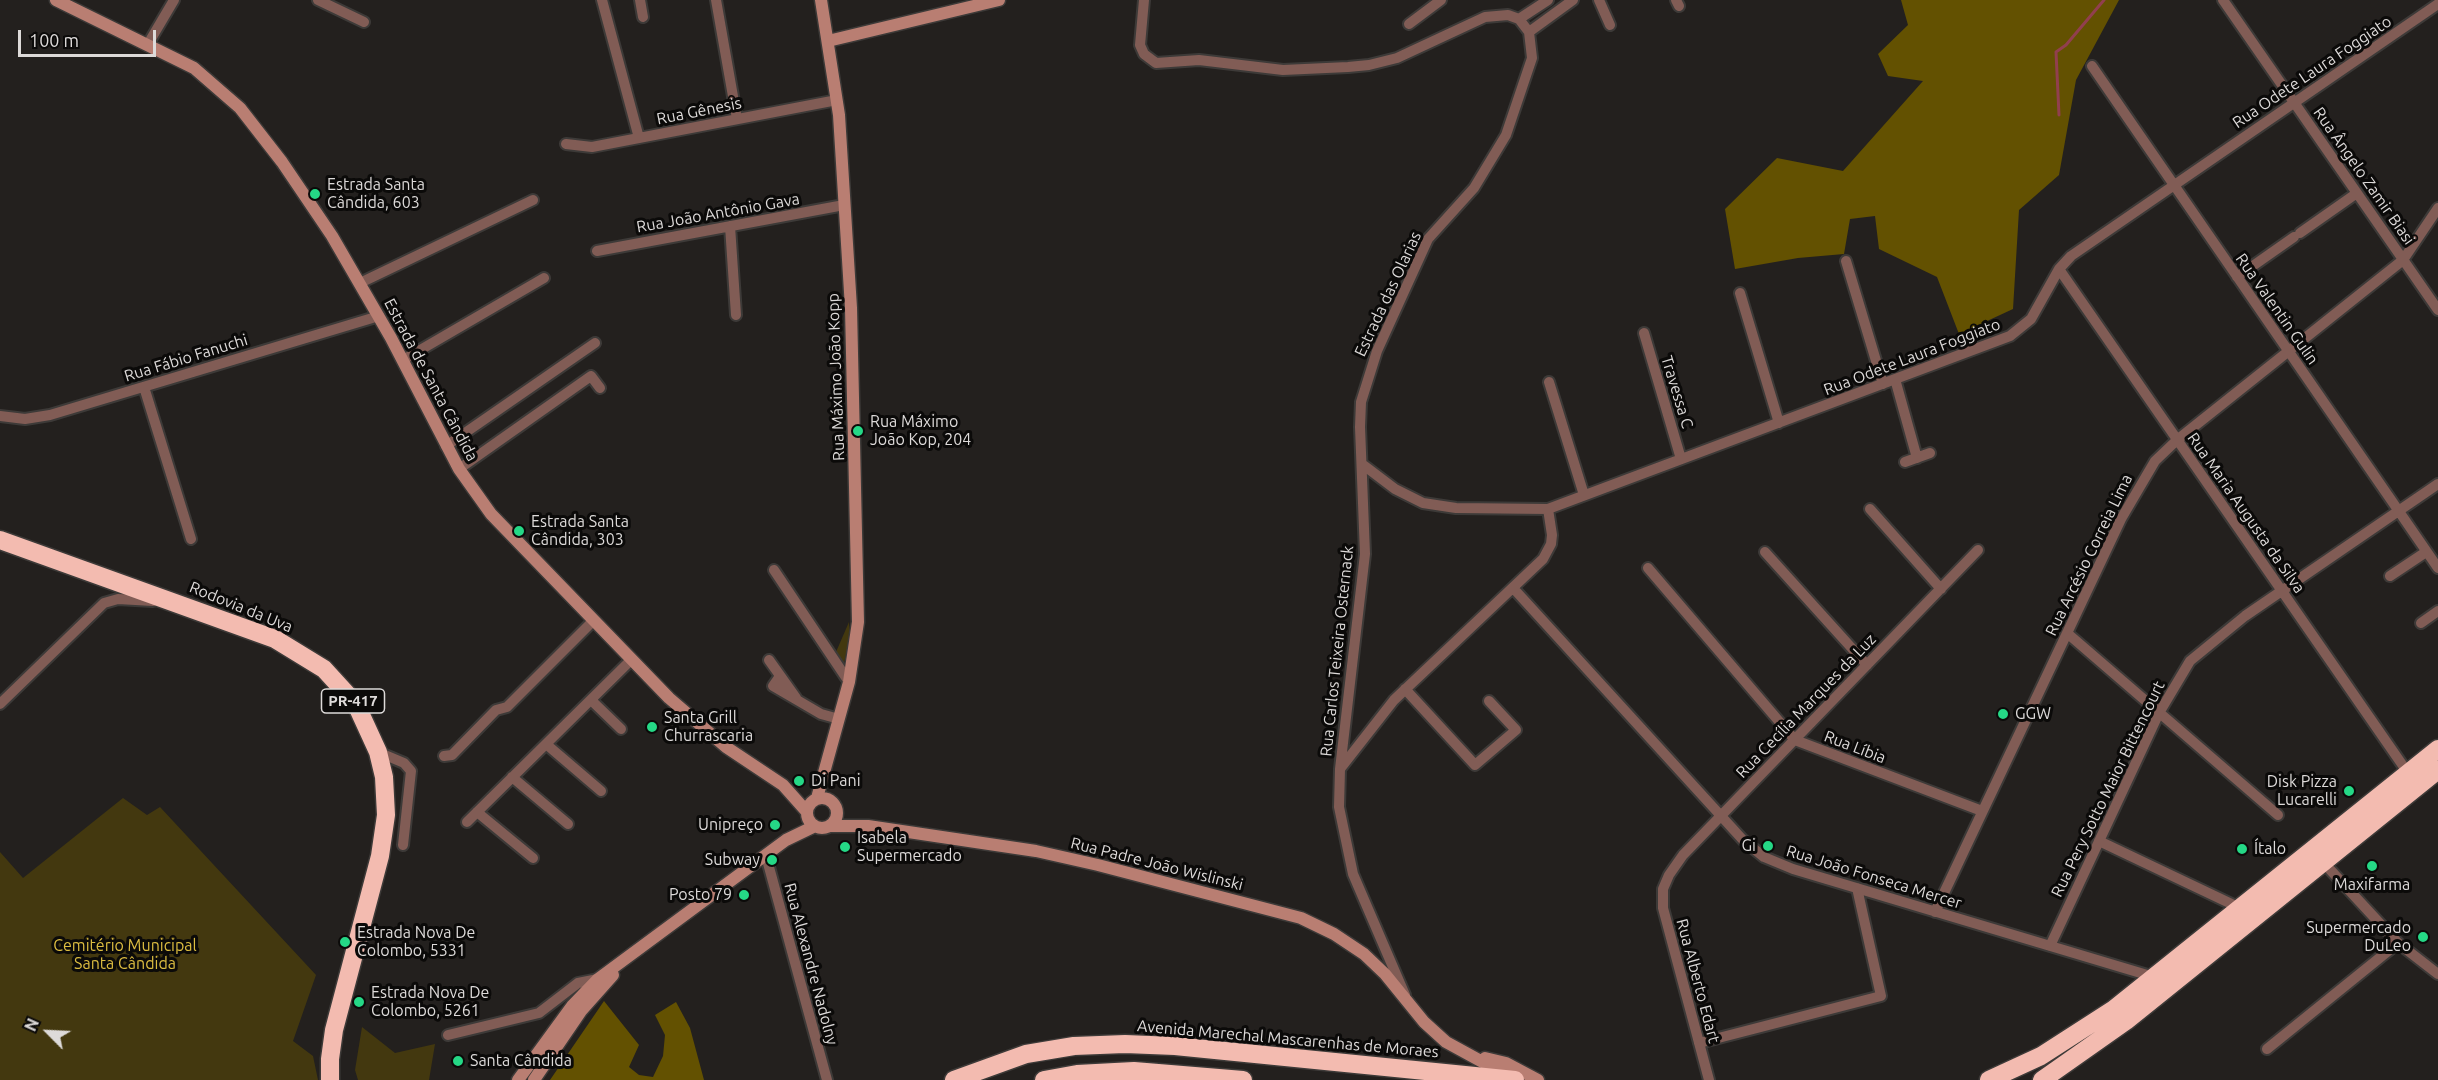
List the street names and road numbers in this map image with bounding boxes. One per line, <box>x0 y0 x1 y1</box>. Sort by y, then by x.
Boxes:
street label: Rua Odete Laura Foggiato <box>2229 12 2395 132</box>
street label: Rua Gênesis <box>655 93 743 129</box>
street label: Rua Ângelo Zamir Biasi <box>2309 103 2419 249</box>
street label: Rua João Antônio Gava <box>635 189 801 237</box>
street label: Estrada das Olarias <box>1351 228 1425 360</box>
street label: Rua Valentin Gulin <box>2232 250 2322 368</box>
street label: Rua Máximo João Kopp <box>823 293 849 461</box>
street label: Estrada de Santa Cândida <box>380 295 482 465</box>
street label: Rua Odete Laura Foggiato <box>1821 314 2003 400</box>
street label: Rua Fábio Fanuchi <box>122 330 250 386</box>
street label: Travessa C <box>1657 353 1697 431</box>
street label: Rua Maria Augusta da Silva <box>2183 429 2309 597</box>
street label: Rua Arcésio Correia Lima <box>2041 471 2137 639</box>
street label: Rua Carlos Teixeira Osternack <box>1316 545 1358 757</box>
street label: Rodovia da Uva <box>187 578 295 636</box>
street label: Rua Cecília Marques da Luz <box>1732 630 1880 782</box>
street label: Rua Pery Sotto Maior Bittencourt <box>2047 678 2169 900</box>
road number: PR-417 <box>322 689 385 713</box>
street label: Rua Líbia <box>1821 726 1889 768</box>
street label: Rua Padre João Wislinski <box>1069 833 1245 895</box>
street label: Rua João Fonseca Mercer <box>1784 841 1964 913</box>
street label: Rua Alexandre Nadolny <box>780 881 842 1047</box>
street label: Rua Alberto Edart <box>1672 917 1724 1045</box>
street label: Avenida Marechal Mascarenhas de Moraes <box>1136 1016 1440 1062</box>

